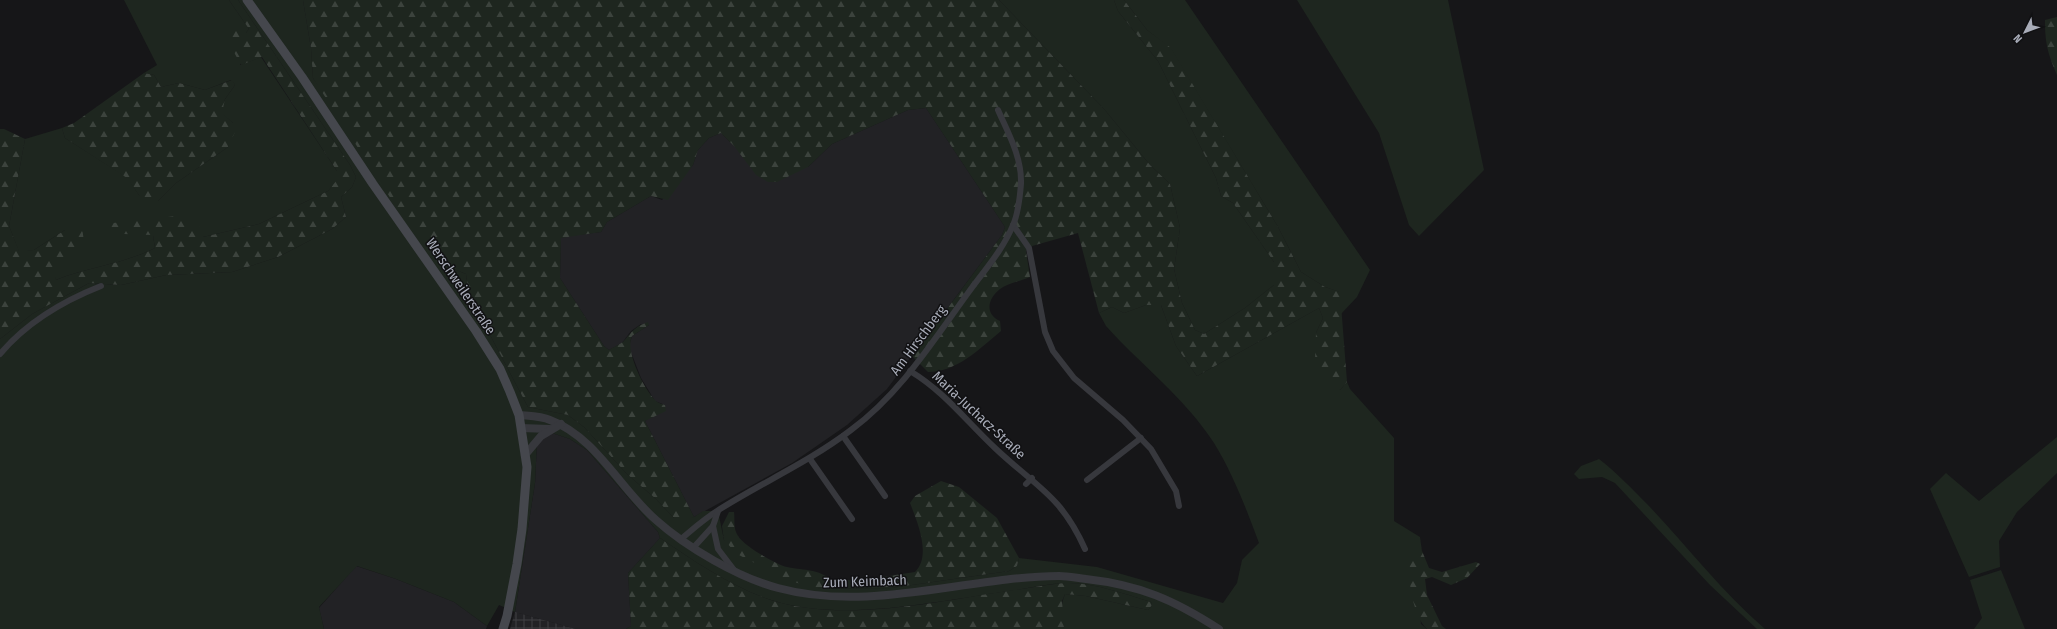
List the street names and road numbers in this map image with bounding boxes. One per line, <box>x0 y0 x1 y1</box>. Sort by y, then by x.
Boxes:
street label: Werschweilerstraße <box>422 235 499 338</box>
street label: Am Hirschberg <box>887 302 950 379</box>
street label: Maria-Juchacz-Straße <box>929 368 1029 463</box>
street label: Zum Keimbach <box>823 572 907 591</box>

